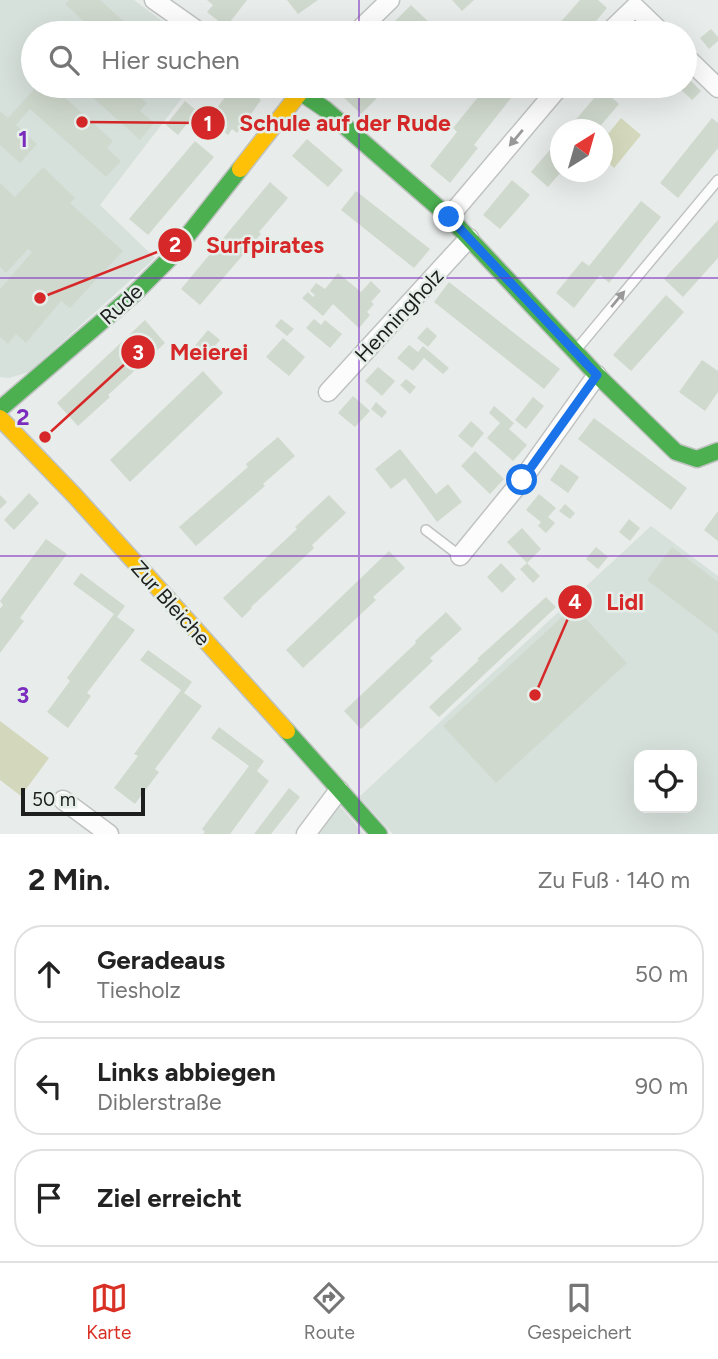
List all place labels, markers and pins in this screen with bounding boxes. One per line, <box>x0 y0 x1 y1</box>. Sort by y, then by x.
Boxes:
callout: Schule auf der Rude <box>191 101 465 145</box>
callout: Surfpirates <box>157 223 338 267</box>
callout: Meierei <box>121 330 263 374</box>
callout: Lidl <box>557 580 658 624</box>

